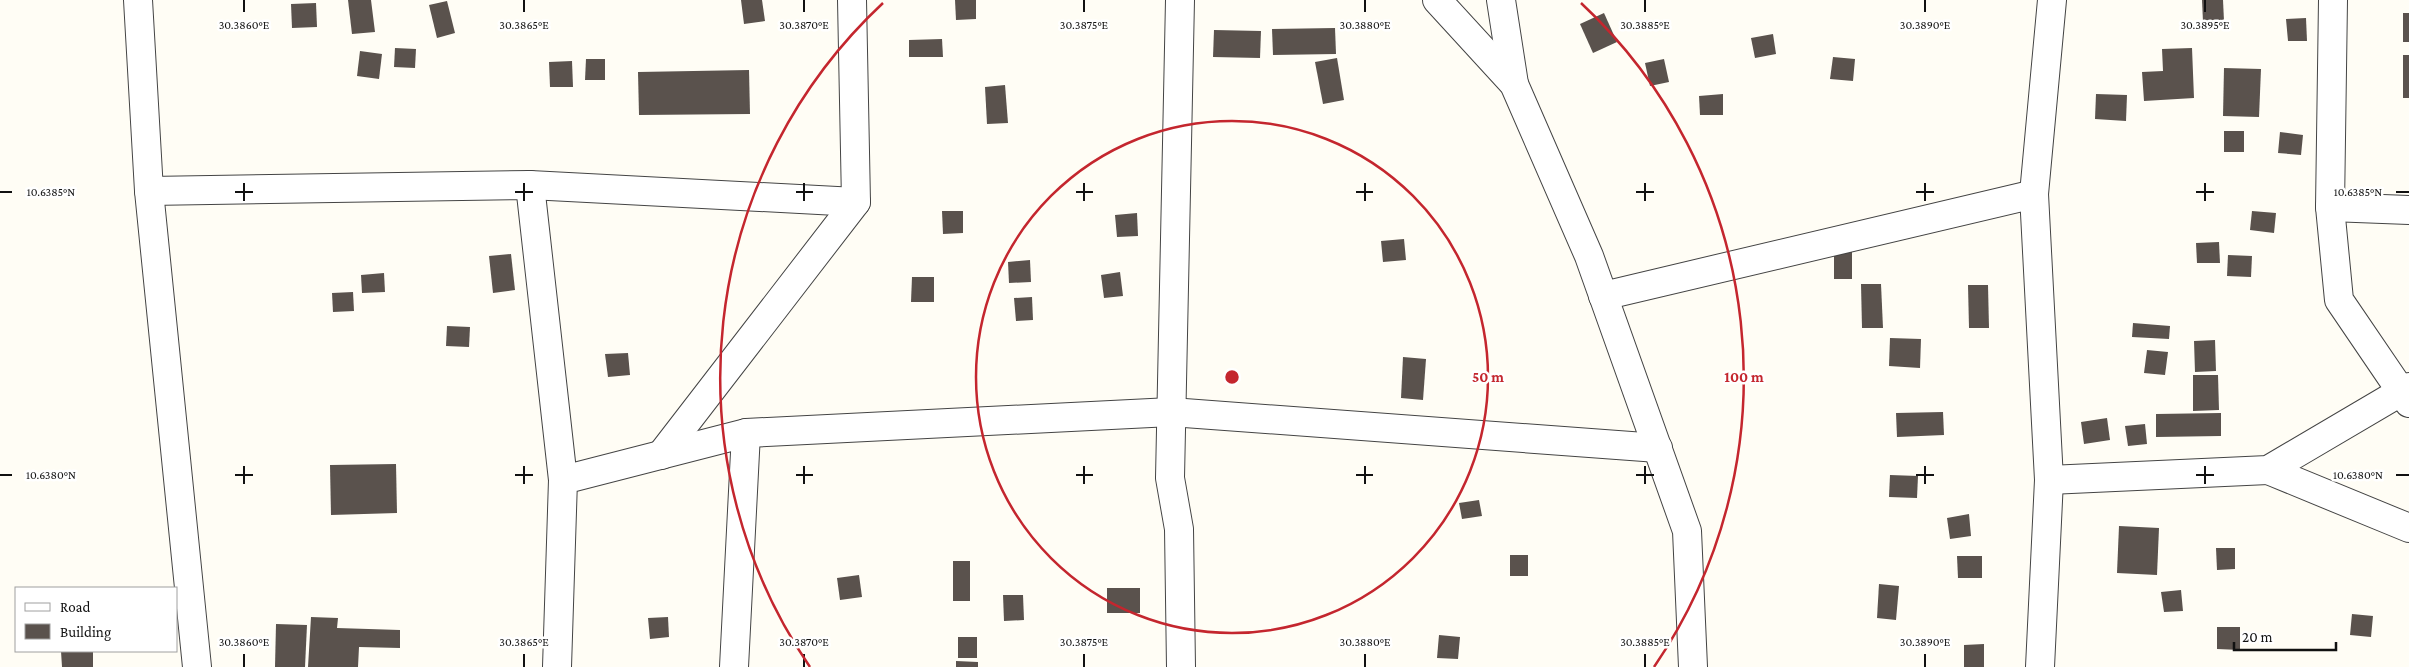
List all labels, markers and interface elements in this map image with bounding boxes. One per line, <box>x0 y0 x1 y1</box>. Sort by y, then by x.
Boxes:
text: 30.3860°E <box>219 18 270 32</box>
text: 30.3865°E <box>499 18 549 32</box>
text: 30.3870°E <box>779 18 829 32</box>
text: 30.3875°E <box>1060 18 1109 32</box>
text: 30.3880°E <box>1339 18 1391 32</box>
text: 30.3885°E <box>1620 18 1670 32</box>
text: 30.3890°E <box>1900 18 1951 32</box>
text: 30.3895°E <box>2180 18 2230 32</box>
text: 10.6385°N <box>27 185 75 199</box>
text: 10.6385°N <box>2334 185 2382 199</box>
centre of rings <box>1223 368 1241 386</box>
text: 50 m <box>1472 369 1504 385</box>
text: 100 m <box>1724 369 1764 385</box>
text: 10.6380°N <box>26 468 76 482</box>
text: 10.6380°N <box>2333 468 2383 482</box>
legend <box>15 587 178 652</box>
text: Road <box>60 599 91 615</box>
scale bar <box>2234 620 2336 652</box>
text: Building <box>60 624 111 641</box>
text: 20 m <box>2242 629 2273 645</box>
text: 30.3860°E <box>219 635 270 649</box>
text: 30.3865°E <box>499 635 549 649</box>
text: 30.3870°E <box>779 635 829 649</box>
text: 30.3875°E <box>1060 635 1109 649</box>
text: 30.3880°E <box>1339 635 1391 649</box>
text: 30.3885°E <box>1620 635 1670 649</box>
text: 30.3890°E <box>1900 635 1951 649</box>

